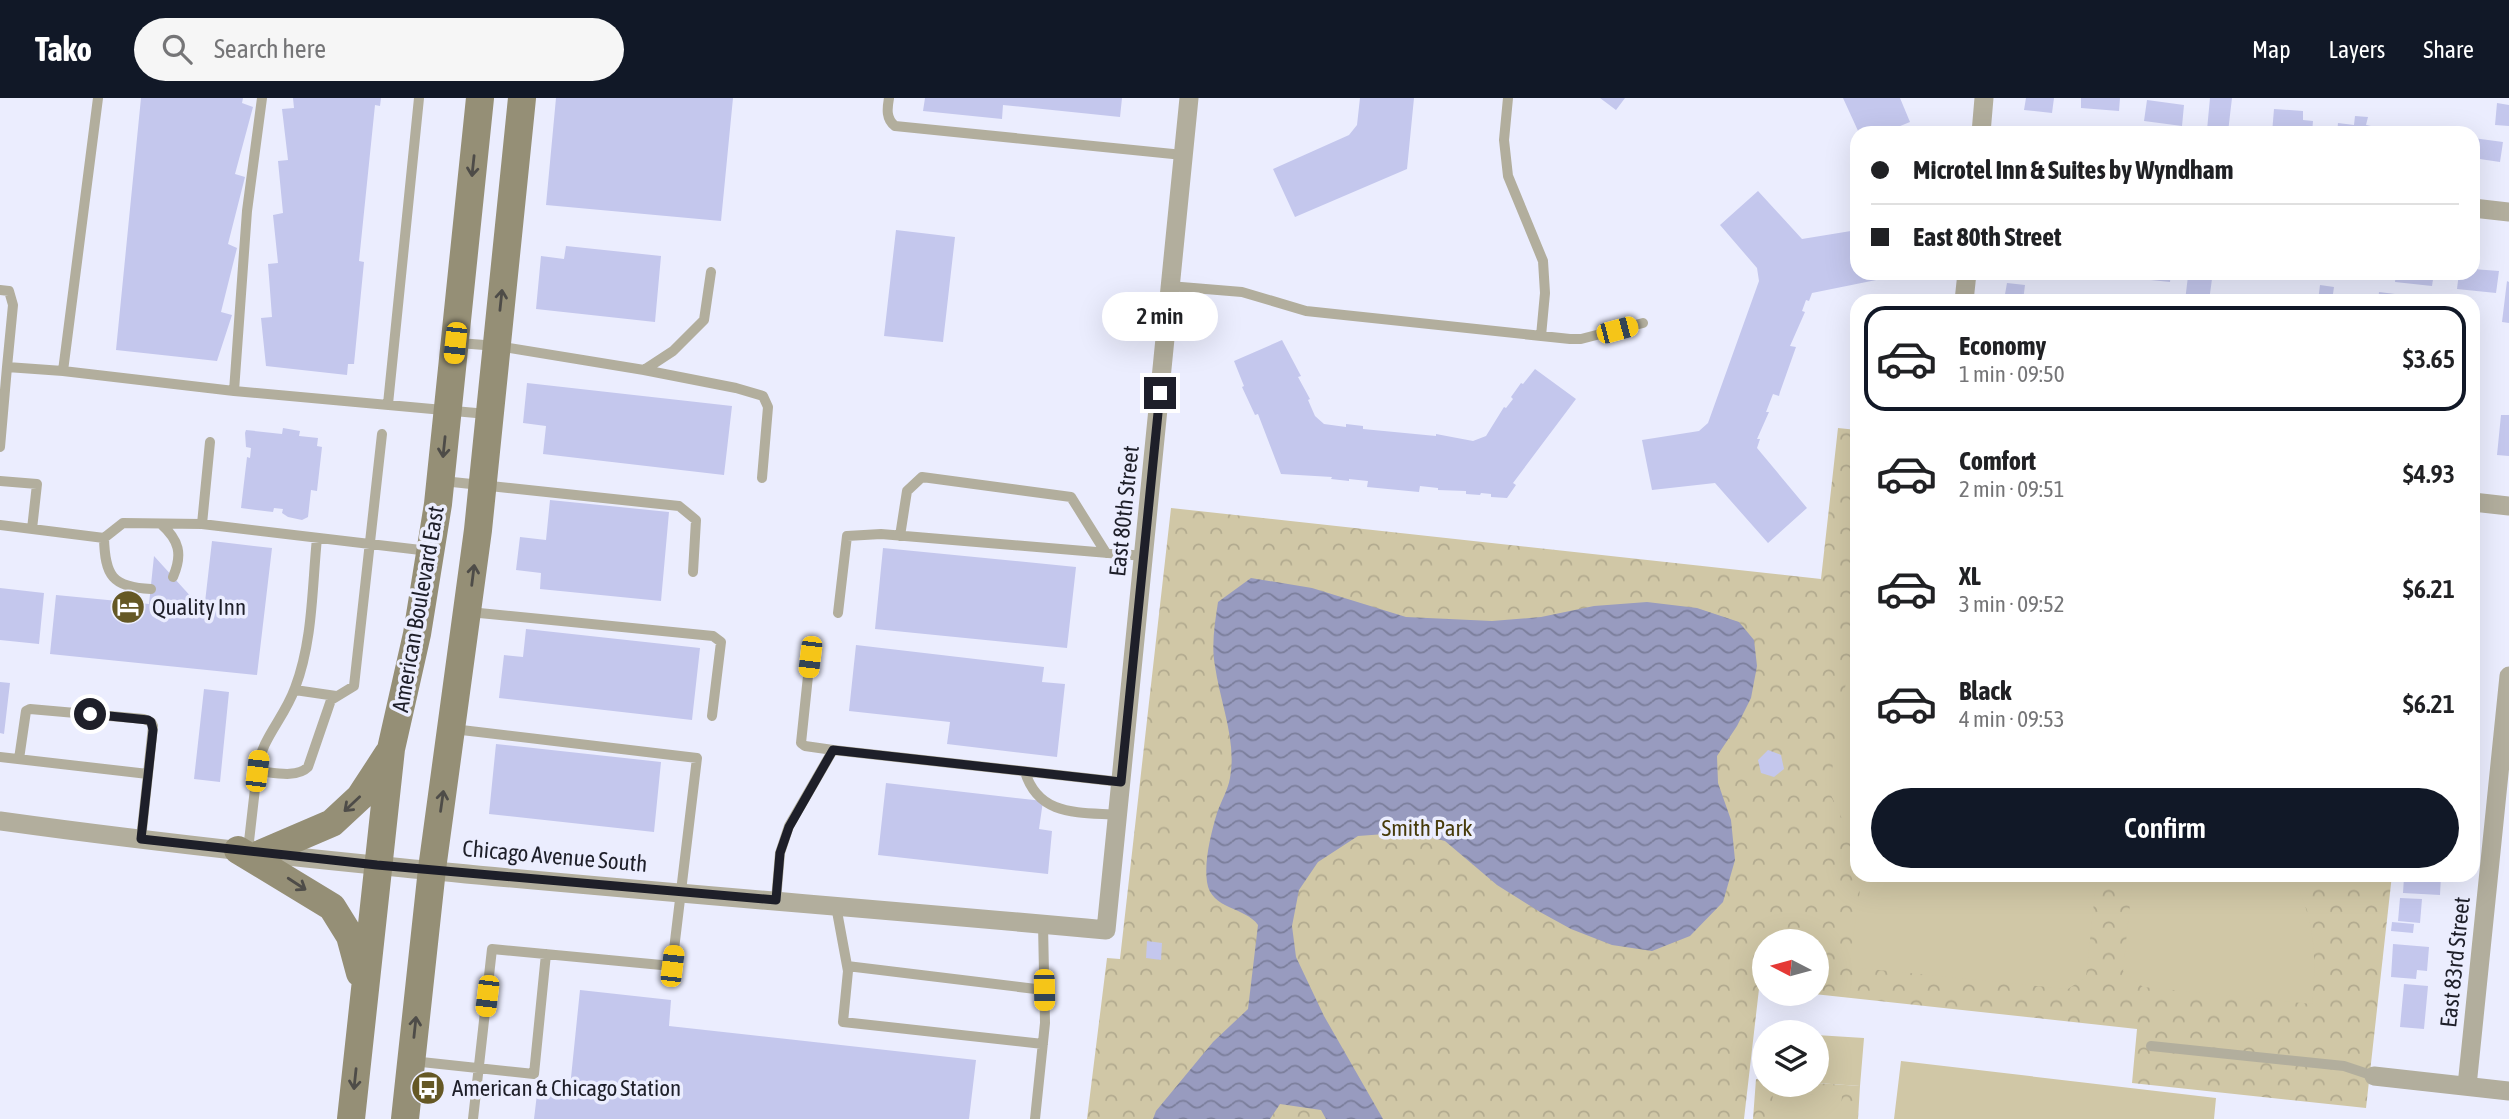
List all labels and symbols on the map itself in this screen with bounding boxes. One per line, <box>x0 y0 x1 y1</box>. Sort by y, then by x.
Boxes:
one-way arrow <box>466 154 479 177</box>
one-way arrow <box>495 290 508 312</box>
callout: 2 min <box>1102 292 1218 341</box>
car <box>1594 314 1641 346</box>
car <box>443 321 468 365</box>
route end <box>1144 377 1176 409</box>
one-way arrow <box>437 435 450 458</box>
street label: East 80th Street <box>1104 444 1144 578</box>
street label: American Boulevard East <box>387 504 449 714</box>
one-way arrow <box>466 565 479 587</box>
hotel icon: Quality Inn <box>109 588 147 626</box>
place label: Quality Inn <box>152 594 246 620</box>
car <box>798 635 823 679</box>
route start <box>74 698 106 730</box>
car <box>245 749 270 793</box>
one-way arrow <box>436 790 449 813</box>
one-way arrow <box>343 796 361 812</box>
park label: Smith Park <box>1382 815 1472 841</box>
street label: Chicago Avenue South <box>461 835 649 877</box>
one-way arrow <box>287 877 306 892</box>
street label: East 83rd Street <box>2435 895 2475 1029</box>
north arrow <box>1752 929 1829 1006</box>
car <box>660 944 685 988</box>
car <box>1034 969 1055 1011</box>
car <box>475 974 500 1018</box>
one-way arrow <box>409 1016 422 1039</box>
one-way arrow <box>349 1067 362 1090</box>
bus stop icon: American & Chicago Station <box>409 1069 447 1107</box>
place label: American & Chicago Station <box>452 1075 681 1101</box>

